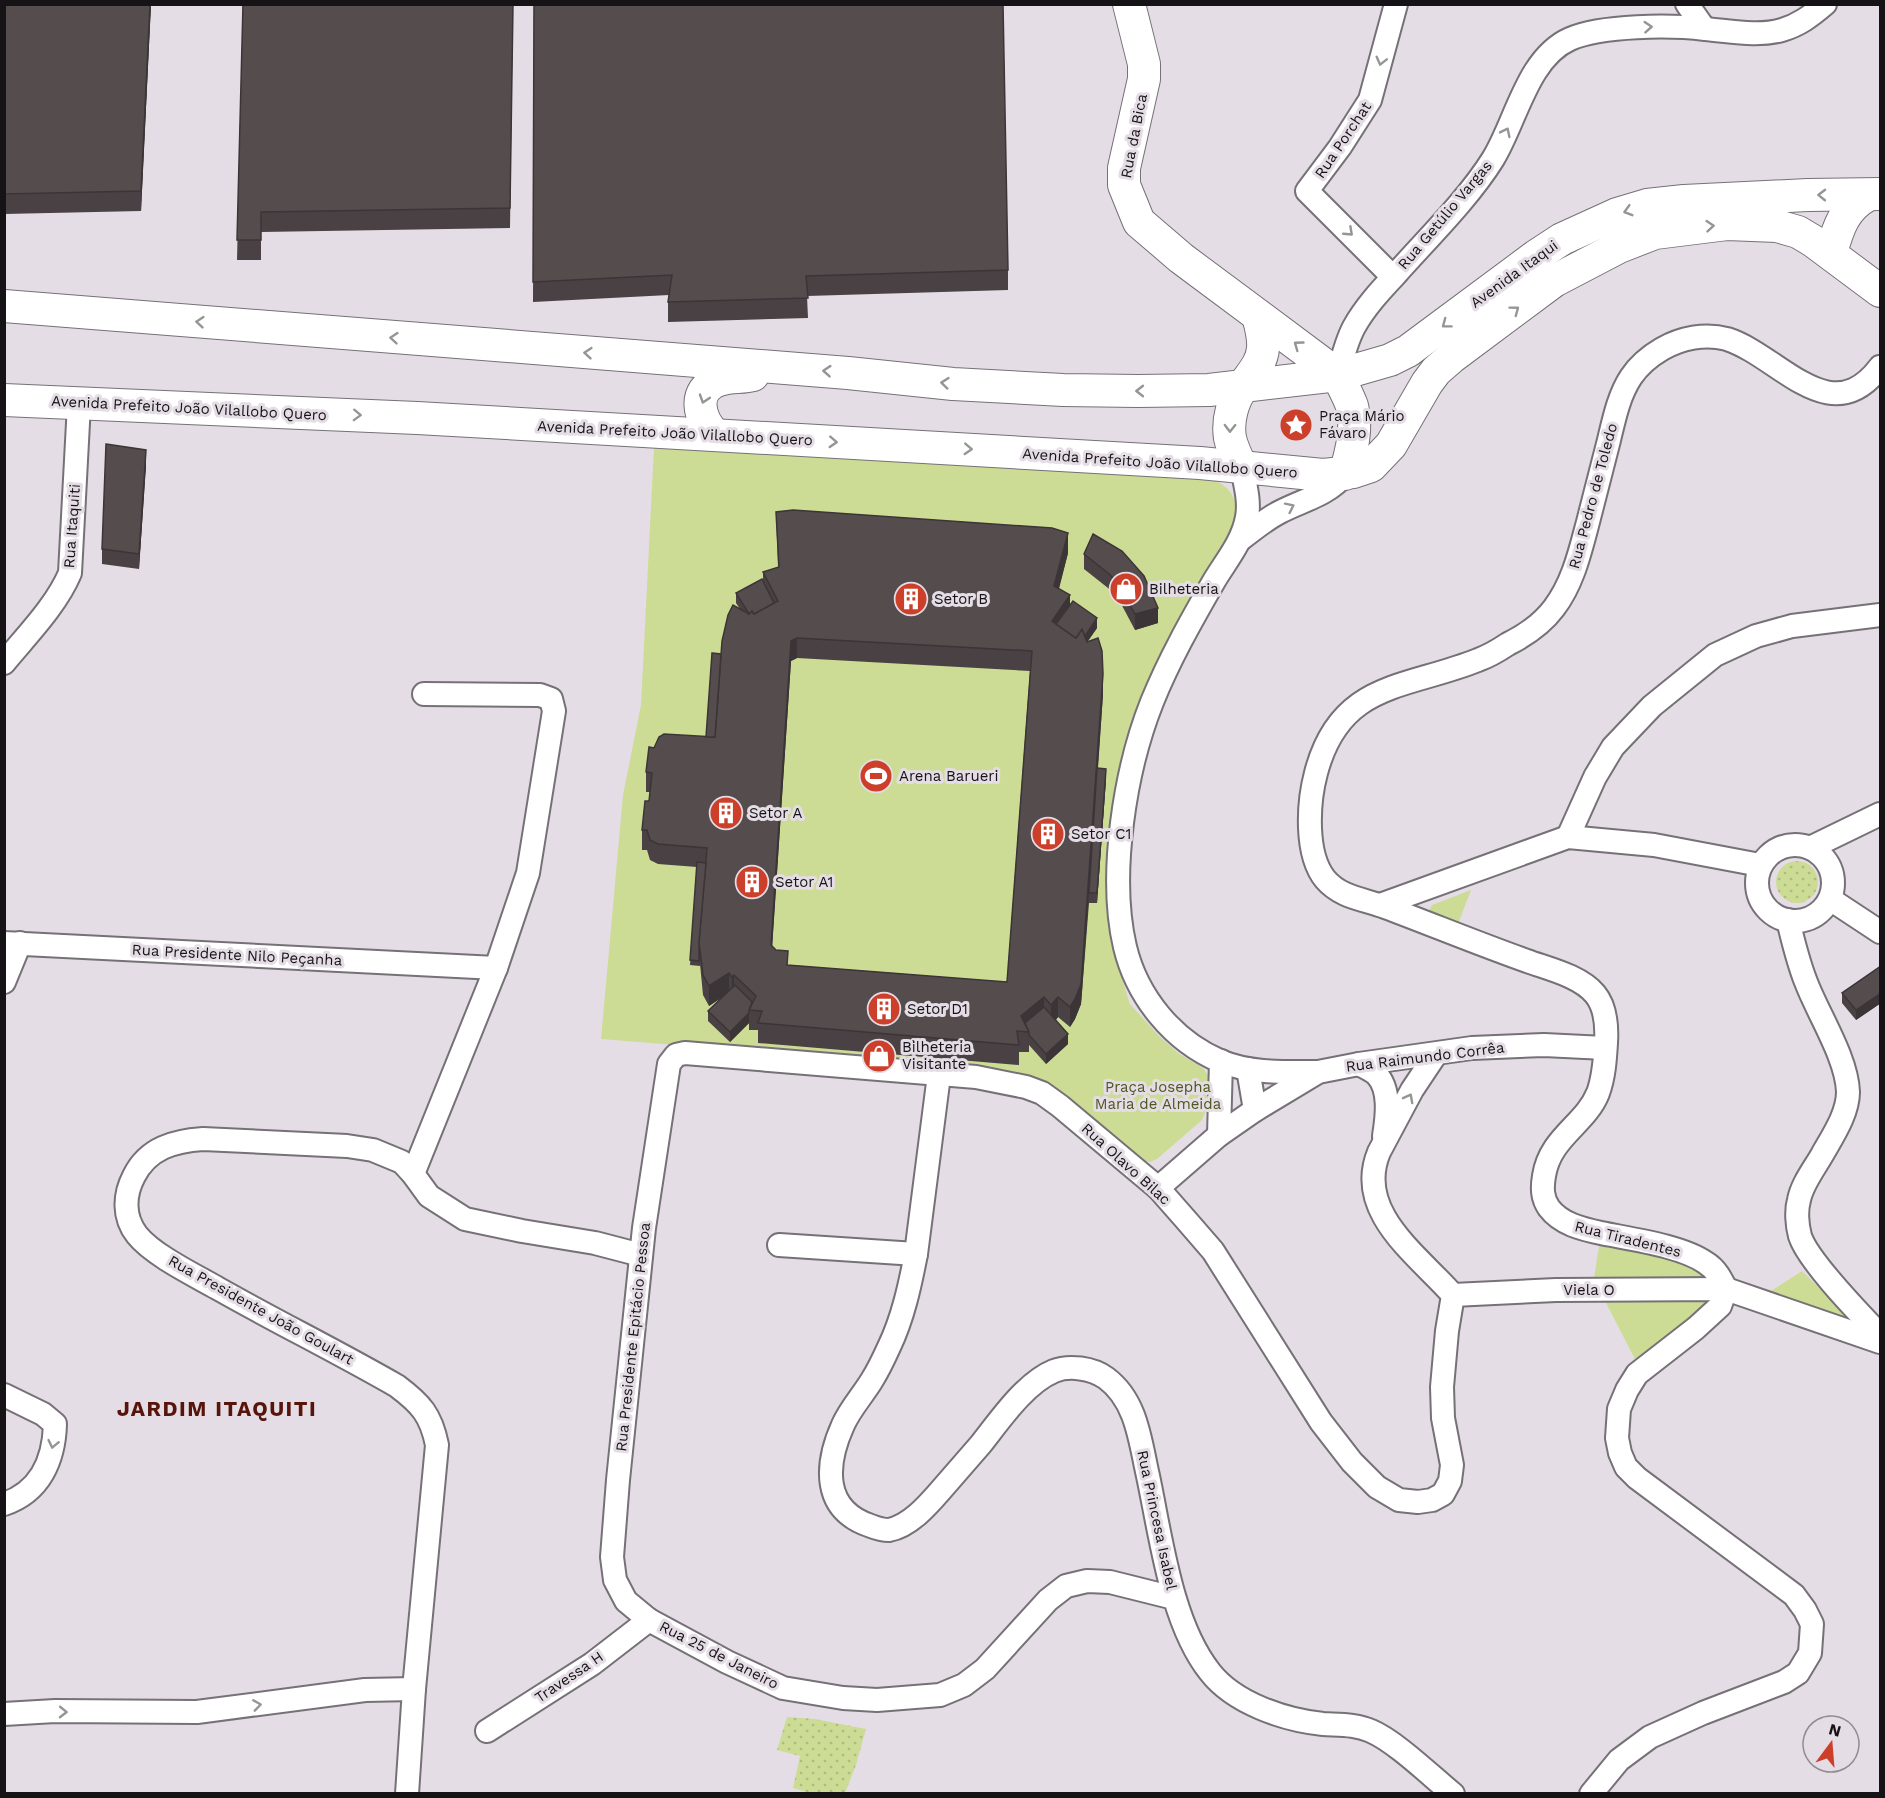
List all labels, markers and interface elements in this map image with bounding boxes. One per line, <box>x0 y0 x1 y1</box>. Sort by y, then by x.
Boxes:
one-way arrow <box>1644 21 1653 34</box>
one-way arrow <box>1376 56 1389 66</box>
street label: Rua da Bica <box>1117 92 1151 180</box>
street label: Rua Porchat <box>1311 98 1376 182</box>
one-way arrow <box>1499 128 1511 139</box>
street label: Rua Getúlio Vargas <box>1394 157 1496 273</box>
one-way arrow <box>1818 189 1827 201</box>
one-way arrow <box>1623 204 1634 216</box>
one-way arrow <box>1706 220 1715 233</box>
one-way arrow <box>1342 225 1352 236</box>
street label: Avenida Itaqui <box>1467 236 1561 312</box>
one-way arrow <box>1509 306 1520 317</box>
one-way arrow <box>195 316 204 329</box>
one-way arrow <box>1442 317 1453 328</box>
one-way arrow <box>389 332 399 345</box>
one-way arrow <box>1293 342 1304 353</box>
one-way arrow <box>584 347 593 360</box>
one-way arrow <box>822 365 831 378</box>
one-way arrow <box>941 377 950 390</box>
one-way arrow <box>1136 385 1145 397</box>
street label: Avenida Prefeito João Vilallobo Quero <box>51 392 327 424</box>
one-way arrow <box>698 393 711 404</box>
place icon: Praça Mário Fávaro <box>1278 407 1314 443</box>
place label: Praça Mário Fávaro <box>1319 407 1405 442</box>
one-way arrow <box>352 409 361 422</box>
street label: Avenida Prefeito João Vilallobo Quero <box>537 417 813 449</box>
street label: Rua Pedro de Toledo <box>1565 421 1621 571</box>
one-way arrow <box>1224 423 1236 432</box>
one-way arrow <box>829 435 838 448</box>
one-way arrow <box>964 443 973 456</box>
street label: Avenida Prefeito João Vilallobo Quero <box>1022 444 1298 482</box>
street label: Rua Itaquiti <box>60 483 84 569</box>
one-way arrow <box>1283 503 1294 515</box>
shop icon: Bilheteria <box>1108 571 1144 607</box>
place label: Bilheteria <box>1149 580 1219 598</box>
building icon: Setor B <box>893 581 929 617</box>
place label: Setor B <box>934 590 988 608</box>
sports icon: Arena Barueri <box>858 758 894 794</box>
place label: Arena Barueri <box>899 767 998 785</box>
building icon: Setor A <box>708 795 744 831</box>
place label: Setor A <box>749 804 803 822</box>
building icon: Setor C1 <box>1030 816 1066 852</box>
place label: Setor C1 <box>1071 825 1131 843</box>
building icon: Setor A1 <box>734 864 770 900</box>
place label: Setor A1 <box>775 873 833 891</box>
street label: Rua Presidente Nilo Peçanha <box>131 941 343 970</box>
building icon: Setor D1 <box>866 991 902 1027</box>
place label: Setor D1 <box>907 1000 968 1018</box>
shop icon: Bilheteria Visitante <box>861 1038 897 1074</box>
place label: Bilheteria Visitante <box>902 1038 972 1073</box>
street label: Rua Raimundo Corrêa <box>1345 1038 1506 1076</box>
park label: Praça Josepha Maria de Almeida <box>1095 1078 1222 1113</box>
one-way arrow <box>1402 1093 1413 1104</box>
street label: Rua Olavo Bilac <box>1078 1119 1174 1209</box>
street label: Rua Tiradentes <box>1573 1217 1683 1261</box>
street label: Rua Presidente Epitácio Pessoa <box>612 1221 654 1453</box>
street label: Rua Presidente João Goulart <box>165 1251 357 1369</box>
street label: Viela O <box>1563 1281 1615 1299</box>
district label: JARDIM ITAQUITI <box>117 1396 317 1421</box>
one-way arrow <box>47 1439 60 1449</box>
street label: Rua Princesa Isabel <box>1133 1448 1181 1592</box>
street label: Rua 25 de Janeiro <box>656 1617 782 1693</box>
street label: Travessa H <box>531 1648 607 1706</box>
one-way arrow <box>253 1700 262 1712</box>
one-way arrow <box>58 1706 67 1718</box>
north arrow <box>1801 1714 1861 1774</box>
text: N <box>1827 1719 1843 1741</box>

